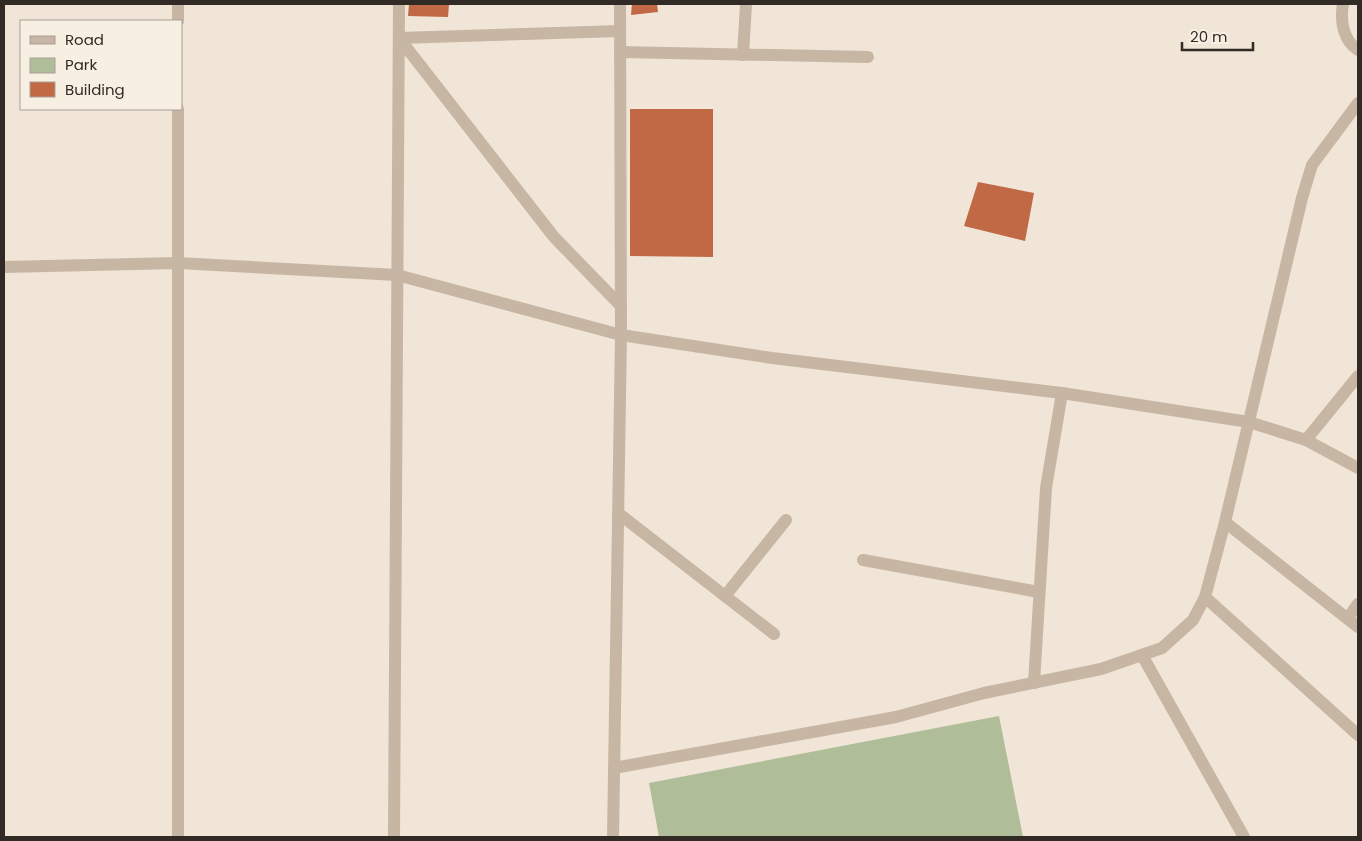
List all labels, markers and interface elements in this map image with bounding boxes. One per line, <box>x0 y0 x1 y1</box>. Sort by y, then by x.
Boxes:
legend <box>20 20 182 110</box>
scale bar <box>1182 20 1253 52</box>
text: 20 m <box>1190 26 1228 47</box>
text: Road <box>65 29 104 50</box>
text: Park <box>65 54 97 75</box>
text: Building <box>65 79 125 100</box>

